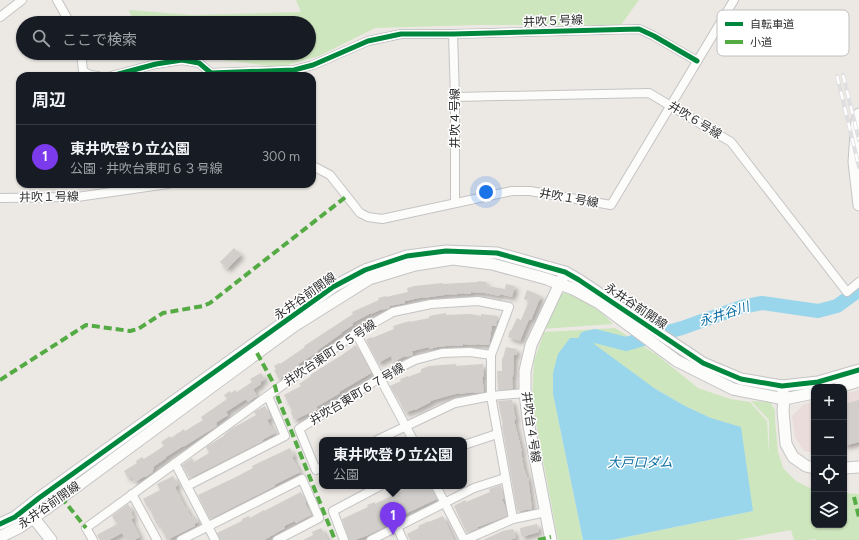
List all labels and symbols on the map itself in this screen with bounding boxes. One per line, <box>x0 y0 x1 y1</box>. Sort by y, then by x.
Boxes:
legend <box>717 10 849 56</box>
street label: 井吹５号線 <box>523 13 583 29</box>
text: 自転車道 <box>750 18 794 31</box>
text: 小道 <box>750 36 772 49</box>
street label: 井吹４号線 <box>448 88 462 148</box>
street label: 井吹６号線 <box>666 99 724 141</box>
your location <box>476 182 496 202</box>
street label: 井吹１号線 <box>538 186 600 210</box>
street label: 井吹１号線 <box>19 189 79 205</box>
street label: 永井谷前開線 <box>271 270 339 322</box>
street label: 永井谷前開線 <box>602 280 670 332</box>
water label: 永井谷川 <box>697 298 753 329</box>
street label: 井吹台東町６５号線 <box>281 317 379 389</box>
street label: 井吹台東町６７号線 <box>307 360 407 428</box>
street label: 井吹台４号線 <box>519 390 543 464</box>
water label: 大戸口ダム <box>607 455 673 470</box>
street label: 永井谷前開線 <box>15 479 83 531</box>
pin: 1 <box>380 502 406 535</box>

